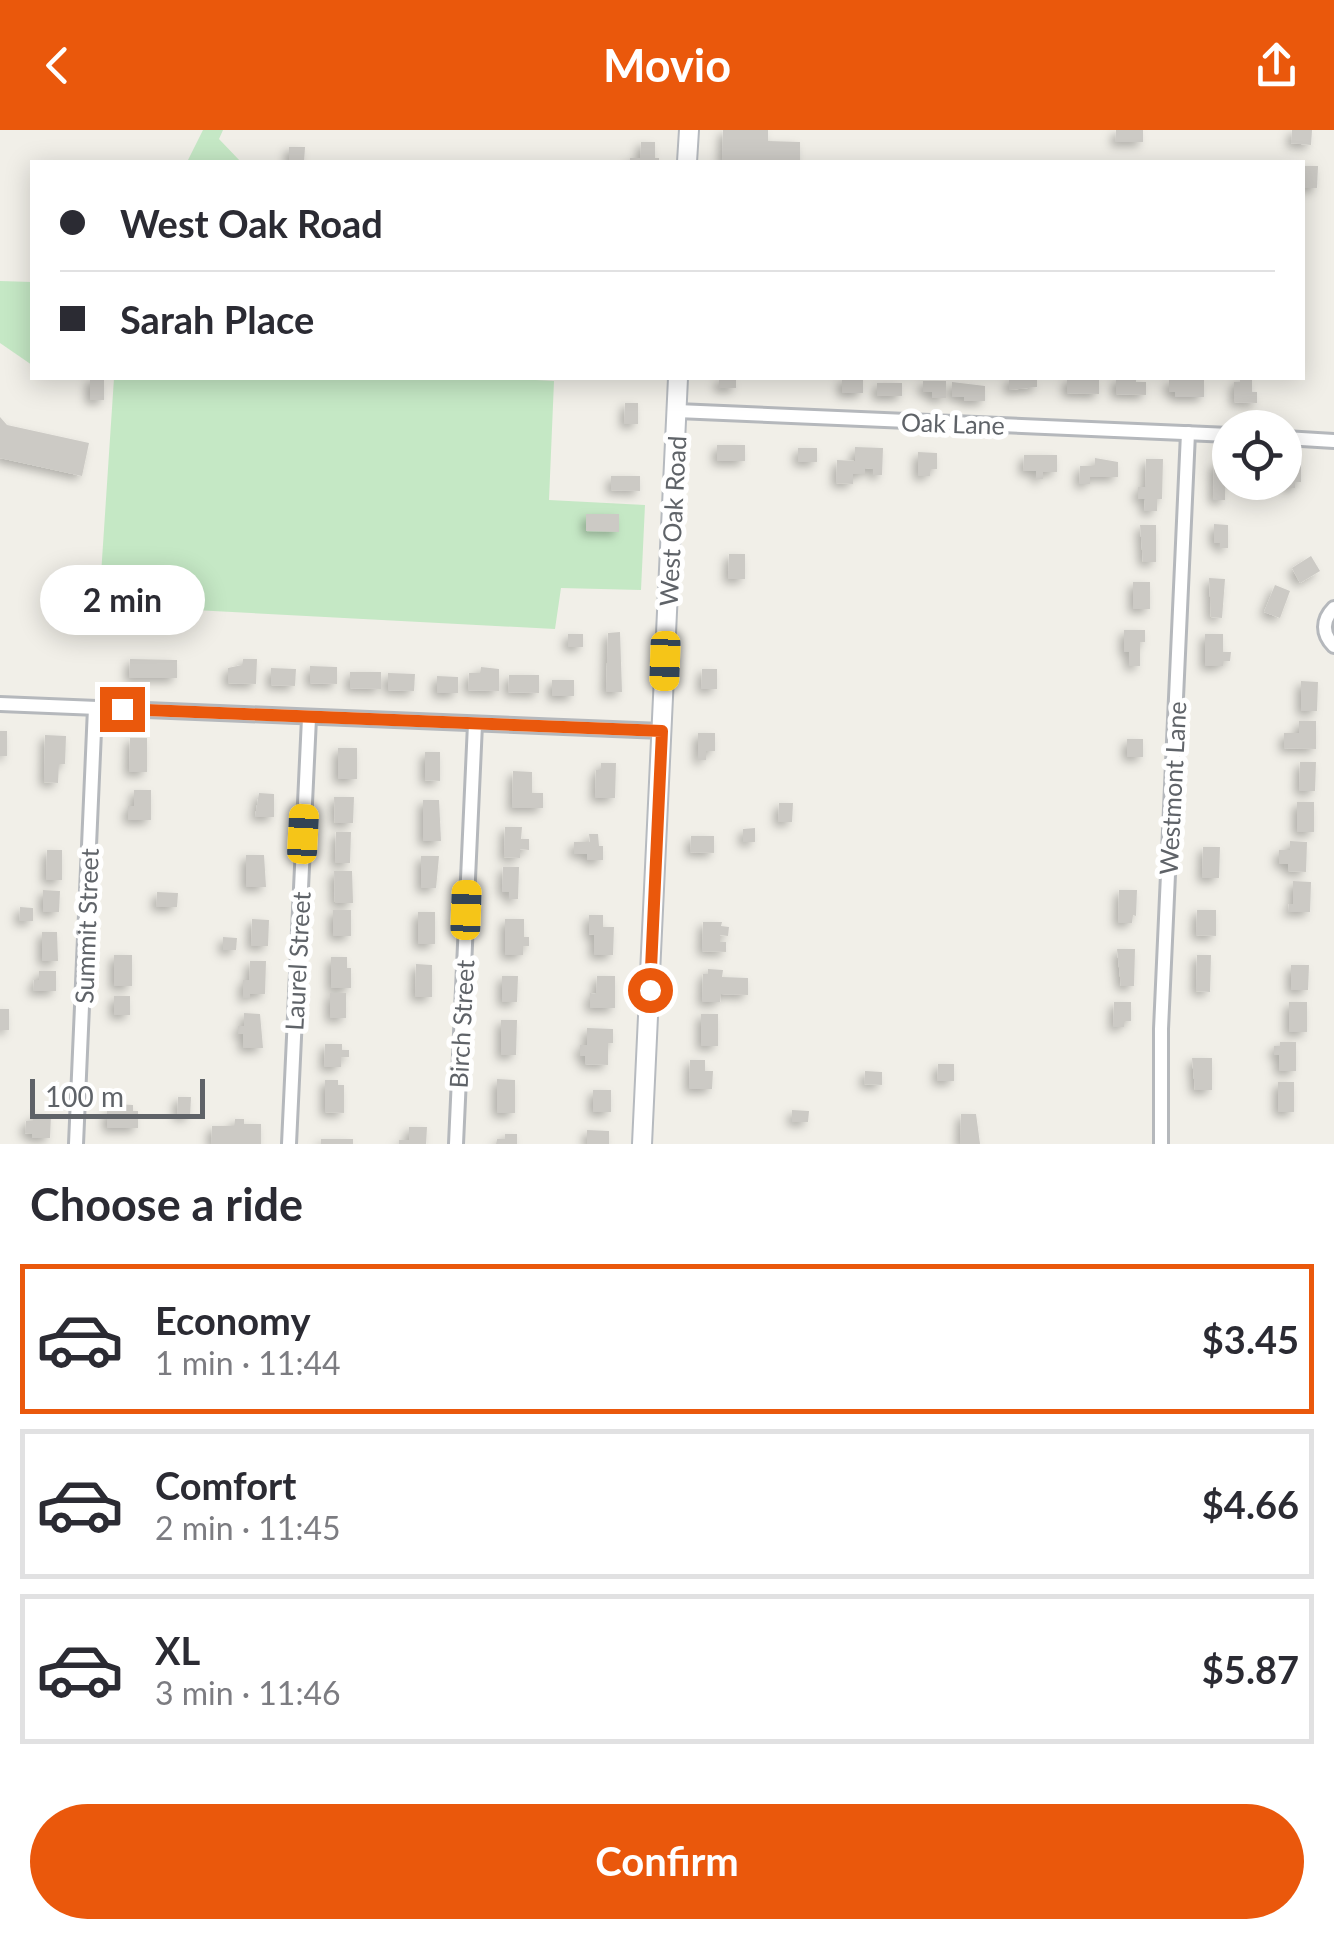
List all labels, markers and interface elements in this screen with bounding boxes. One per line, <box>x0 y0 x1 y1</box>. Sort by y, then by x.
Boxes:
icon: back <box>30 38 85 93</box>
text: Movio <box>603 38 731 92</box>
icon: share <box>1249 38 1304 93</box>
text: West Oak Road <box>120 200 383 246</box>
text: Sarah Place <box>120 296 314 342</box>
street label: Oak Lane <box>901 406 1005 440</box>
map controls <box>1212 410 1302 500</box>
button: locate <box>1212 410 1302 500</box>
street label: West Oak Road <box>653 435 691 607</box>
callout: 2 min <box>39 564 204 634</box>
text: 2 min <box>83 580 162 619</box>
car <box>649 630 681 692</box>
route end <box>100 687 145 732</box>
street label: Westmont Lane <box>1152 700 1192 876</box>
car <box>286 803 320 865</box>
street label: Summit Street <box>68 848 104 1004</box>
car <box>450 879 482 941</box>
street label: Laurel Street <box>278 891 316 1031</box>
street label: Birch Street <box>443 959 479 1089</box>
route start <box>628 968 673 1013</box>
scale bar <box>30 1074 205 1118</box>
text: 100 m <box>45 1079 124 1113</box>
text: Choose a ride <box>30 1177 303 1231</box>
icon: car <box>35 1294 125 1384</box>
text: Economy <box>155 1297 310 1343</box>
text: $3.45 <box>1202 1316 1299 1362</box>
text: 1 min · 11:44 <box>155 1343 341 1382</box>
icon: car <box>35 1459 125 1549</box>
text: Comfort <box>155 1462 296 1508</box>
text: $4.66 <box>1202 1481 1299 1527</box>
text: 2 min · 11:45 <box>155 1508 341 1547</box>
icon: car <box>35 1624 125 1714</box>
text: XL <box>155 1627 200 1673</box>
text: $5.87 <box>1202 1646 1299 1692</box>
text: 3 min · 11:46 <box>155 1673 341 1712</box>
button: Confirm <box>30 1804 1304 1919</box>

